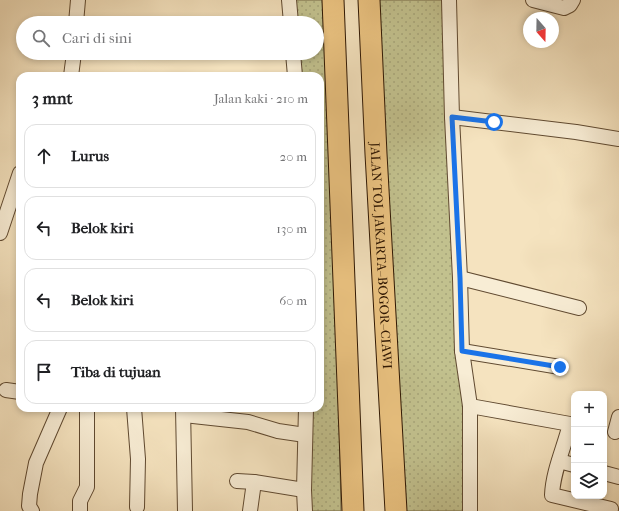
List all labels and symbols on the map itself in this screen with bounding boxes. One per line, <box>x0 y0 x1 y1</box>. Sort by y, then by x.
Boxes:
north arrow <box>523 12 559 48</box>
route start <box>485 113 503 131</box>
street label: JALAN TOL JAKARTA–BOGOR–CIAWI <box>368 141 396 369</box>
route end <box>551 358 569 376</box>

